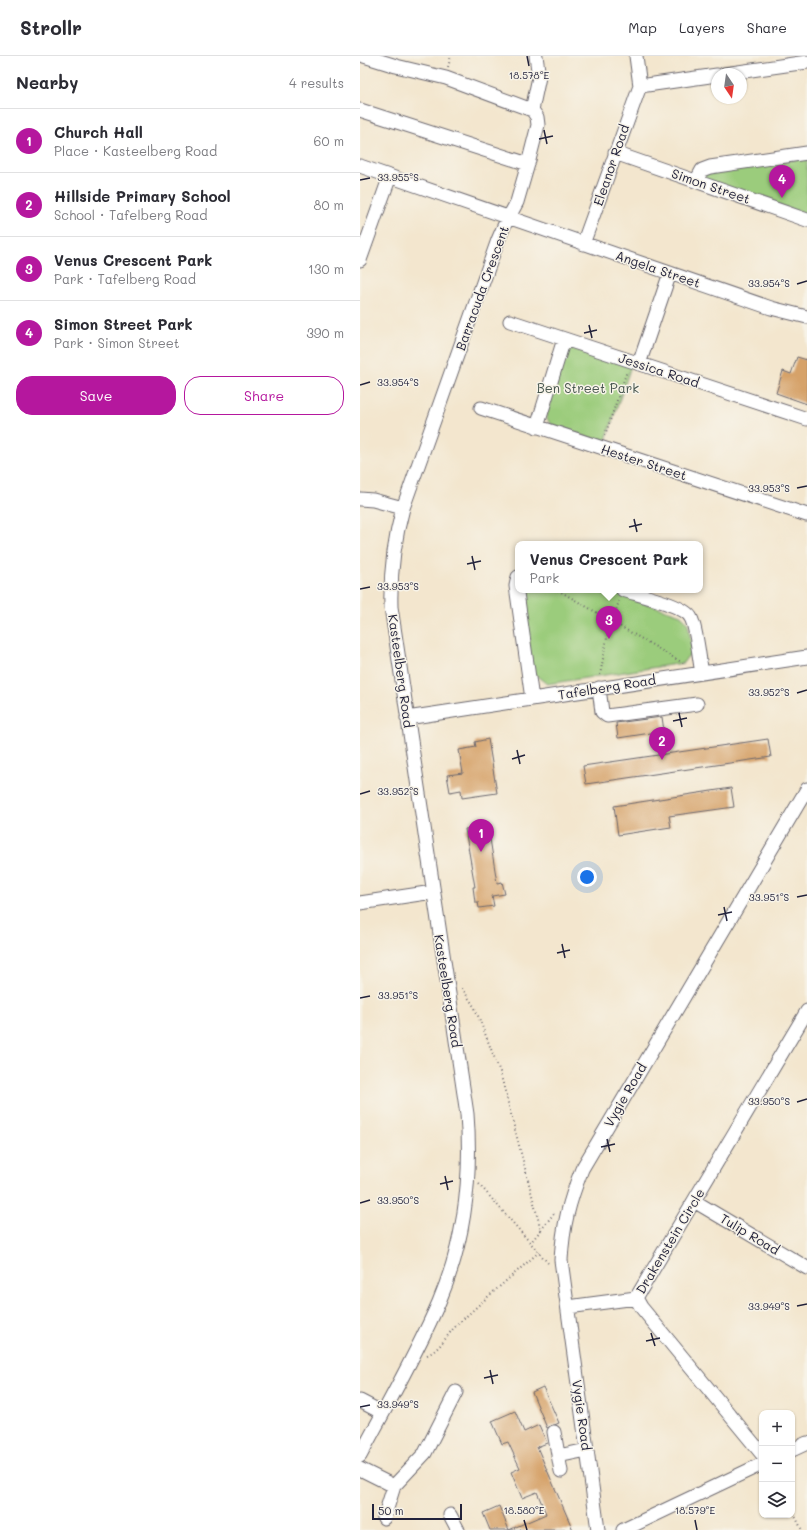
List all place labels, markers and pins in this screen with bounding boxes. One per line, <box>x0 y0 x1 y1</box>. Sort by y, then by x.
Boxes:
pin: 4 <box>769 165 795 198</box>
pin: 3 <box>596 606 622 639</box>
pin: 2 <box>649 727 675 760</box>
pin: 1 <box>468 819 494 852</box>

